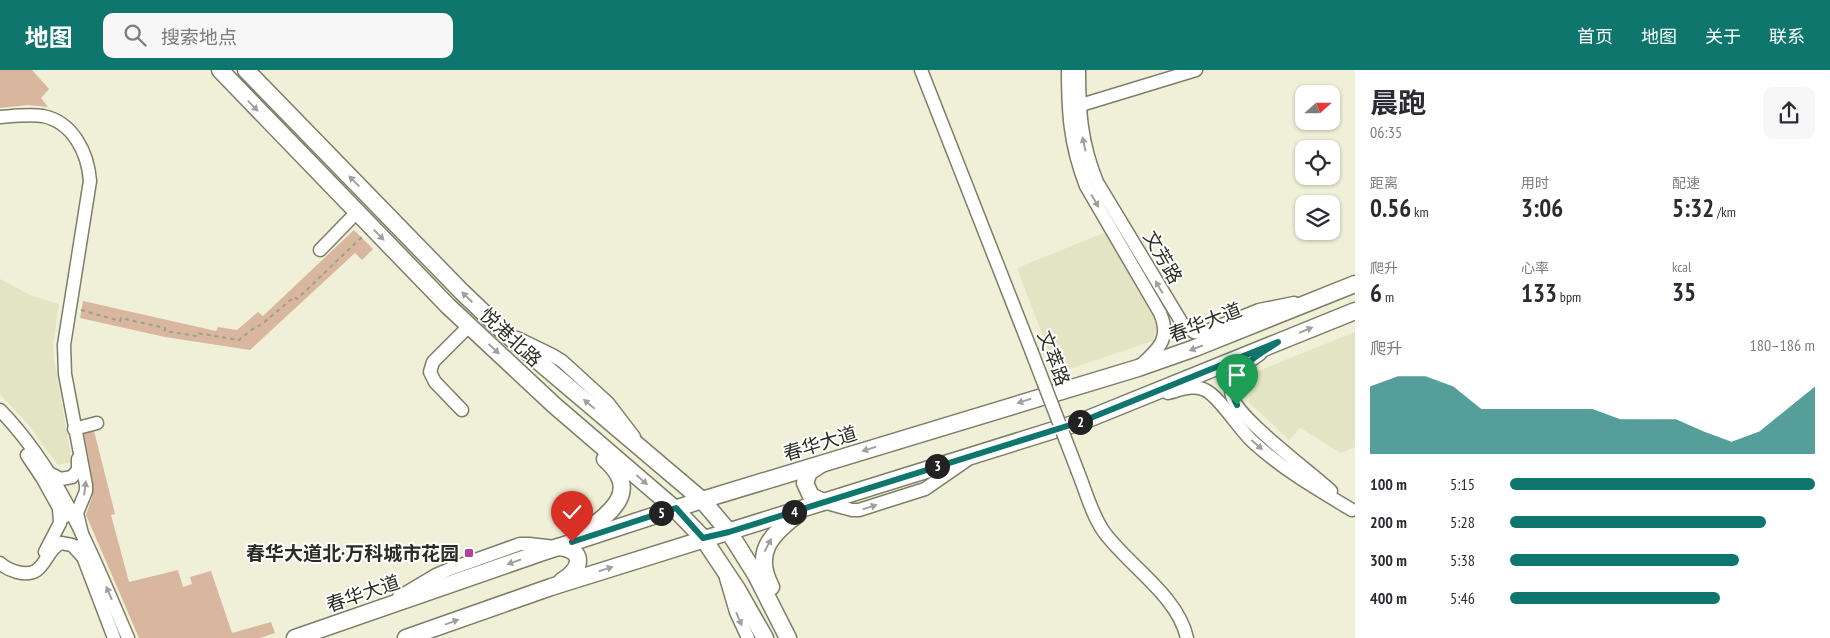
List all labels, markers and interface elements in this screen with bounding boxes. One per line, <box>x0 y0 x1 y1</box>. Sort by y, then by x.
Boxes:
search box <box>103 13 453 58</box>
icon: search <box>121 21 149 49</box>
text: 地图 <box>25 22 73 53</box>
text: 搜索地点 <box>161 25 237 49</box>
text: 首页 <box>1577 25 1613 48</box>
text: 地图 <box>1641 25 1677 48</box>
text: 关于 <box>1705 25 1741 48</box>
text: 联系 <box>1769 25 1805 48</box>
text: 晨跑 <box>1370 84 1426 121</box>
north arrow <box>1295 85 1340 130</box>
map controls <box>1295 85 1340 240</box>
button: share <box>1763 87 1815 139</box>
one-way arrow <box>247 100 259 112</box>
text: 06:35 <box>1370 122 1402 142</box>
one-way arrow <box>1080 135 1088 151</box>
button: locate <box>1295 140 1340 185</box>
text: 距离 <box>1370 174 1398 192</box>
text: 用时 <box>1521 174 1549 192</box>
text: 配速 <box>1672 174 1700 192</box>
one-way arrow <box>348 175 360 187</box>
text: 0.56 <box>1370 192 1411 224</box>
text: 3:06 <box>1521 192 1563 224</box>
text: 5:32 <box>1672 192 1714 224</box>
one-way arrow <box>1091 194 1099 209</box>
button: layers <box>1295 195 1340 240</box>
text: km <box>1411 203 1429 221</box>
text: /km <box>1714 203 1736 221</box>
street label: 文芳路 <box>1138 226 1188 288</box>
one-way arrow <box>373 229 385 241</box>
text: kcal <box>1672 258 1691 276</box>
text: 爬升 <box>1370 259 1398 277</box>
text: 心率 <box>1521 259 1549 277</box>
text: 35 <box>1672 276 1696 308</box>
text: 6 <box>1370 277 1382 309</box>
text: 133 <box>1521 277 1557 309</box>
one-way arrow <box>1155 280 1163 294</box>
text: m <box>1382 288 1394 306</box>
text: bpm <box>1557 288 1581 306</box>
one-way arrow <box>462 291 474 303</box>
street label: 春华大道 <box>1165 297 1245 347</box>
street label: 悦港北路 <box>475 302 547 372</box>
one-way arrow <box>1298 326 1313 334</box>
street label: 文萃路 <box>1033 327 1075 389</box>
text: 180–186 m <box>1750 335 1815 355</box>
text: 爬升 <box>1370 338 1402 358</box>
one-way arrow <box>488 343 500 355</box>
one-way arrow <box>1188 344 1203 352</box>
pin <box>1216 354 1258 405</box>
icon: arrive <box>1223 361 1251 389</box>
one-way arrow <box>1017 398 1032 406</box>
one-way arrow <box>583 399 596 410</box>
pin: 2 <box>1068 410 1092 434</box>
text: 2 <box>1077 413 1084 431</box>
street label: 春华大道 <box>780 420 860 466</box>
one-way arrow <box>1250 439 1262 451</box>
one-way arrow <box>861 445 876 453</box>
pin: 3 <box>924 454 950 478</box>
text: 3 <box>934 457 941 475</box>
one-way arrow <box>636 474 648 486</box>
text: 100 m <box>1370 474 1407 494</box>
text: 5:15 <box>1450 474 1475 494</box>
one-way arrow <box>81 480 89 496</box>
pin <box>551 491 593 542</box>
icon: check <box>558 498 586 526</box>
pin: 5 <box>648 500 674 526</box>
pin: 4 <box>782 500 806 524</box>
one-way arrow <box>863 502 878 510</box>
text: 4 <box>791 503 798 521</box>
text: 5 <box>658 504 665 522</box>
text: 200 m <box>1370 512 1407 532</box>
text: 5:28 <box>1450 512 1475 532</box>
one-way arrow <box>764 538 772 553</box>
place label: 春华大道北·万科城市花园 <box>246 541 459 565</box>
marker: 春华大道北·万科城市花园 <box>463 547 475 559</box>
text: 300 m <box>1370 550 1407 570</box>
text: 5:38 <box>1450 550 1475 570</box>
one-way arrow <box>506 558 521 566</box>
one-way arrow <box>599 565 614 573</box>
street label: 春华大道 <box>323 569 403 617</box>
one-way arrow <box>104 586 112 600</box>
text: 400 m <box>1370 588 1407 608</box>
text: 5:46 <box>1450 588 1475 608</box>
one-way arrow <box>736 612 744 626</box>
one-way arrow <box>445 618 460 626</box>

